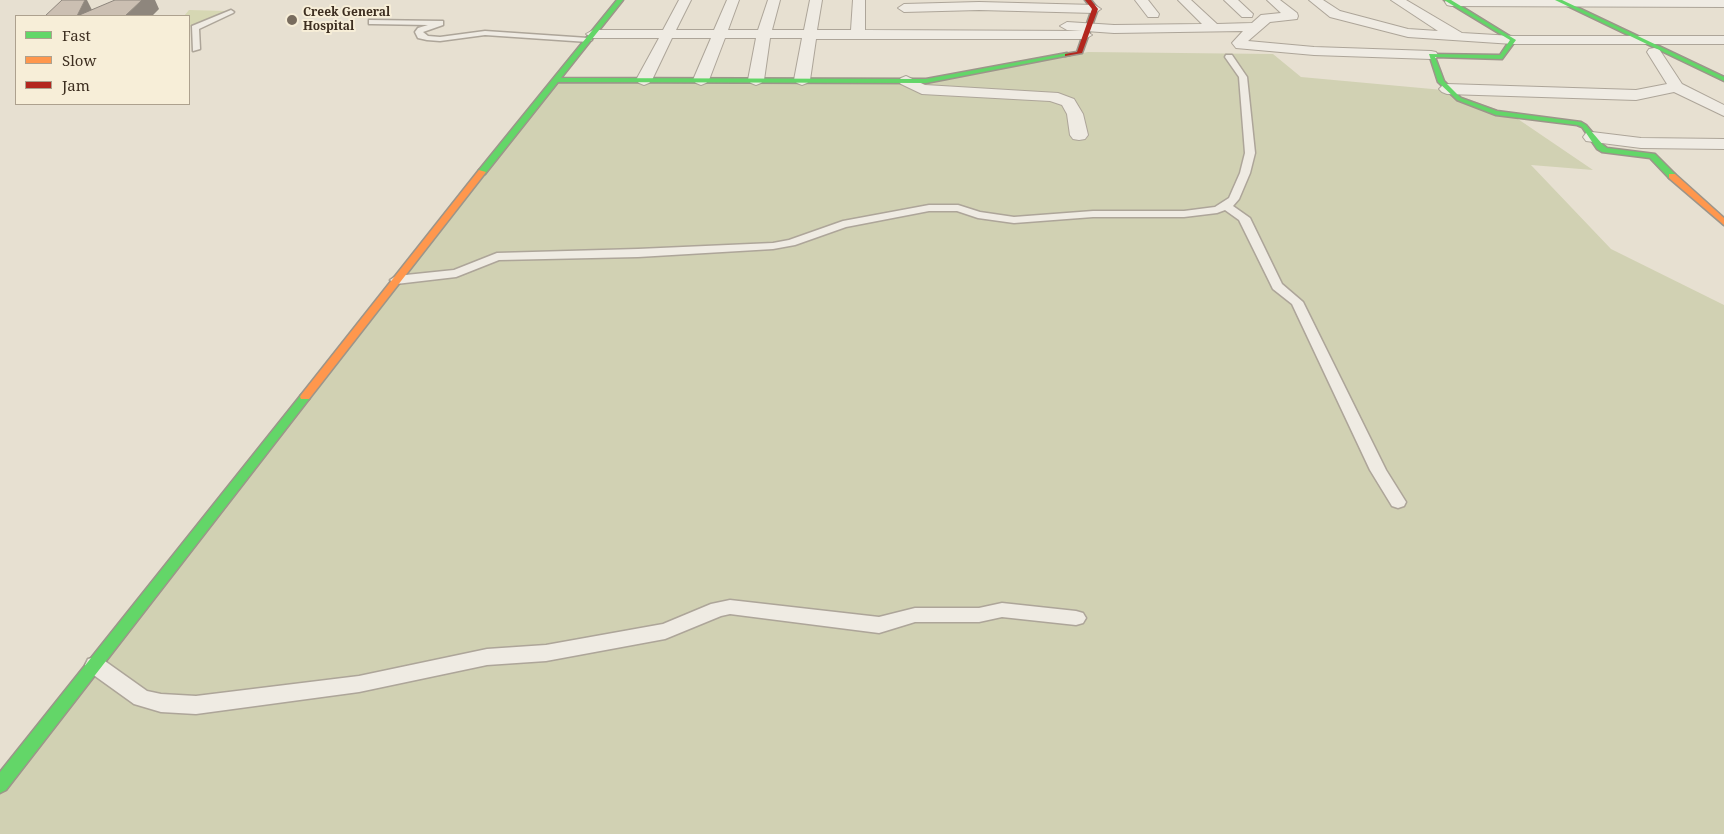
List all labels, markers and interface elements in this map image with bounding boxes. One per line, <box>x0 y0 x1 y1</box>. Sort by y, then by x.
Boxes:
place label: Creek General Hospital <box>303 6 390 34</box>
marker: Creek General Hospital <box>285 13 299 27</box>
legend <box>15 15 190 105</box>
text: Fast <box>62 25 91 45</box>
text: Slow <box>62 50 96 70</box>
text: Jam <box>62 75 90 95</box>

